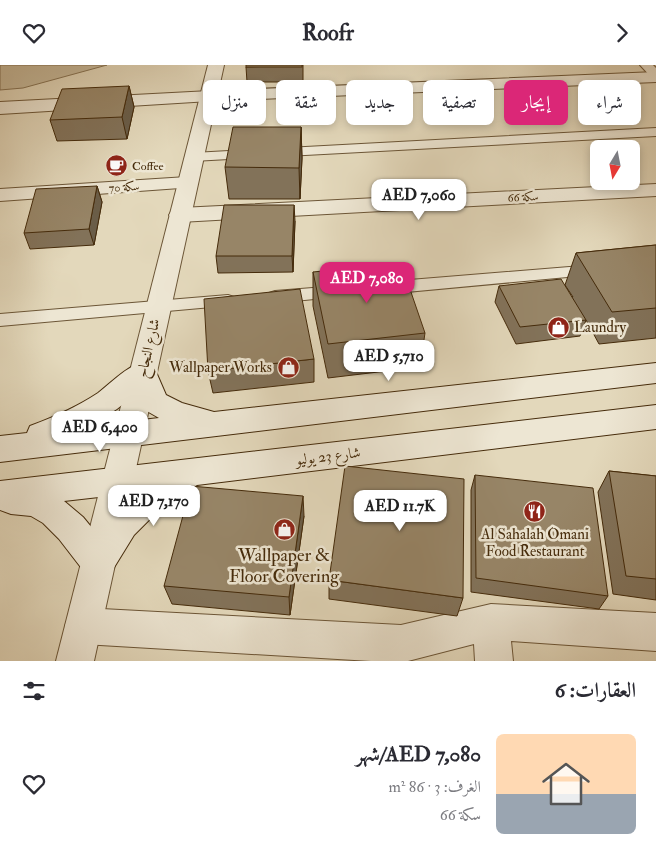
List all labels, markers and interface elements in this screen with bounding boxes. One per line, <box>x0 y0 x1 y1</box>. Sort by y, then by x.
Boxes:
icon: heart <box>20 19 48 47</box>
text: Roofr <box>302 19 354 47</box>
icon: forward <box>608 19 636 47</box>
chip: منزل <box>203 80 266 125</box>
chip: شقة <box>276 80 336 125</box>
chip: جديد <box>346 80 413 125</box>
chip: تصفية <box>423 80 494 125</box>
chip: إيجار <box>504 80 568 125</box>
chip: شراء <box>578 80 641 125</box>
north arrow <box>590 140 640 190</box>
map controls <box>590 140 640 190</box>
cafe icon: Coffee <box>104 154 128 178</box>
place label: Coffee <box>132 159 163 174</box>
street label: سكة 70 <box>108 179 140 196</box>
pin: AED 7,060 <box>362 179 476 221</box>
text: AED 7,060 <box>382 185 456 205</box>
street label: سكة 66 <box>507 189 539 206</box>
pin: AED 7,080 <box>310 261 424 304</box>
text: AED 7,080 <box>331 268 403 288</box>
shop icon: Laundry <box>546 315 570 339</box>
street label: شارع النجاح <box>132 317 167 380</box>
place label: Laundry <box>574 318 626 337</box>
pin: AED 5,710 <box>332 339 446 382</box>
text: AED 5,710 <box>354 346 424 366</box>
shop icon: Wallpaper Works <box>276 355 300 379</box>
place label: Wallpaper Works <box>168 358 272 378</box>
pin: AED 6,400 <box>43 411 157 453</box>
text: AED 6,400 <box>62 417 138 437</box>
street label: شارع 23 يوليو <box>293 443 362 473</box>
pin: AED 7,170 <box>97 485 211 527</box>
pin: AED 11.7K <box>343 489 457 532</box>
text: AED 7,170 <box>119 491 189 511</box>
text: AED 11.7K <box>365 496 435 516</box>
restaurant icon: Al Sahalah Omani Food Restaurant <box>523 499 547 523</box>
shop icon: Wallpaper & Floor Covering <box>272 518 296 542</box>
place label: Al Sahalah Omani Food Restaurant <box>480 525 589 561</box>
place label: Wallpaper & Floor Covering <box>229 544 340 588</box>
icon: filters <box>20 677 48 705</box>
text: العقارات: 6 <box>555 677 636 704</box>
text: AED 7,080/شهر <box>356 741 481 768</box>
icon: home <box>536 754 596 814</box>
icon: heart <box>20 770 48 798</box>
text: الغرف: 3 · 86 m² <box>388 777 481 797</box>
text: سكة 66 <box>440 805 481 825</box>

